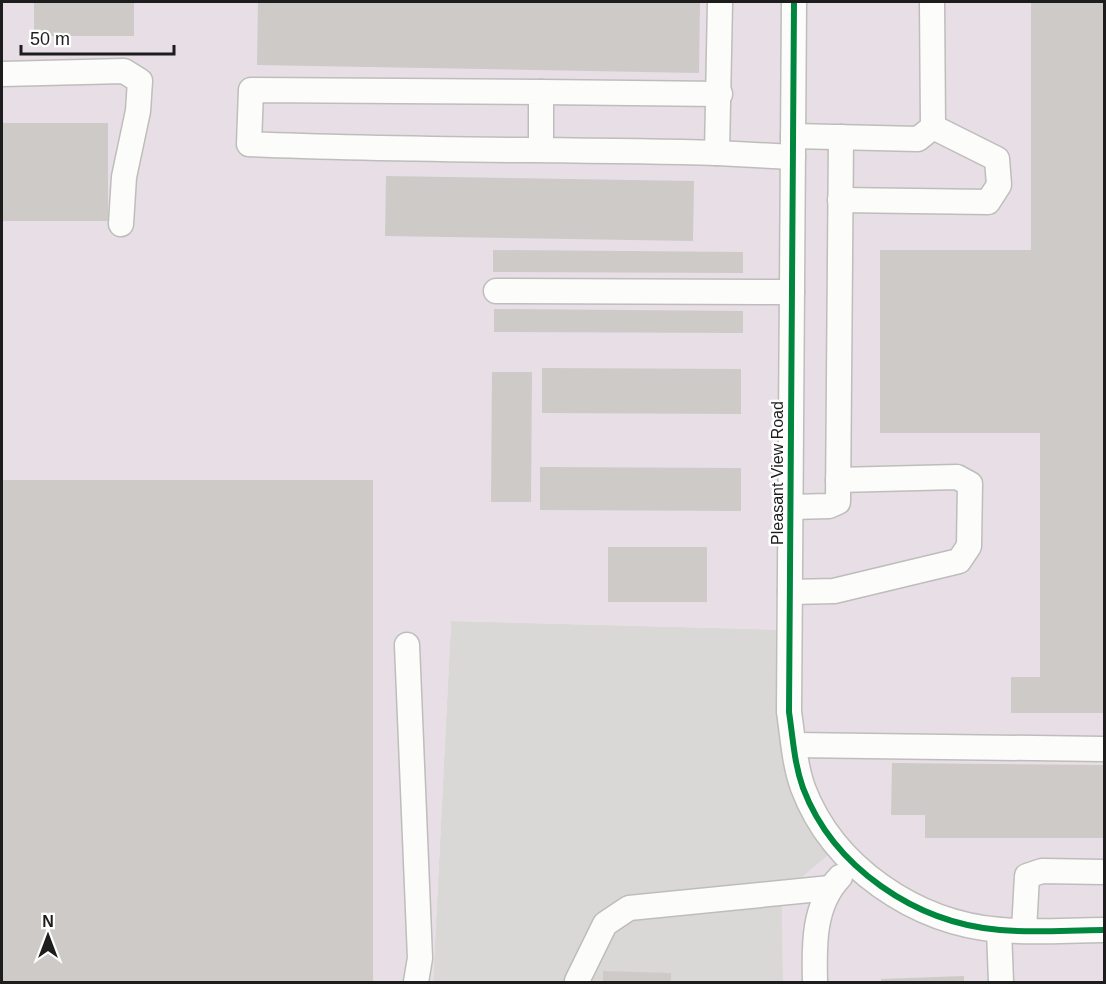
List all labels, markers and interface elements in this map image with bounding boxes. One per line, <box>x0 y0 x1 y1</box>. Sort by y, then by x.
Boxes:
scale bar <box>21 18 174 56</box>
text: 50 m <box>30 29 70 49</box>
street label: Pleasant View Road <box>769 401 786 545</box>
north arrow <box>18 906 78 966</box>
text: N <box>42 913 54 930</box>

